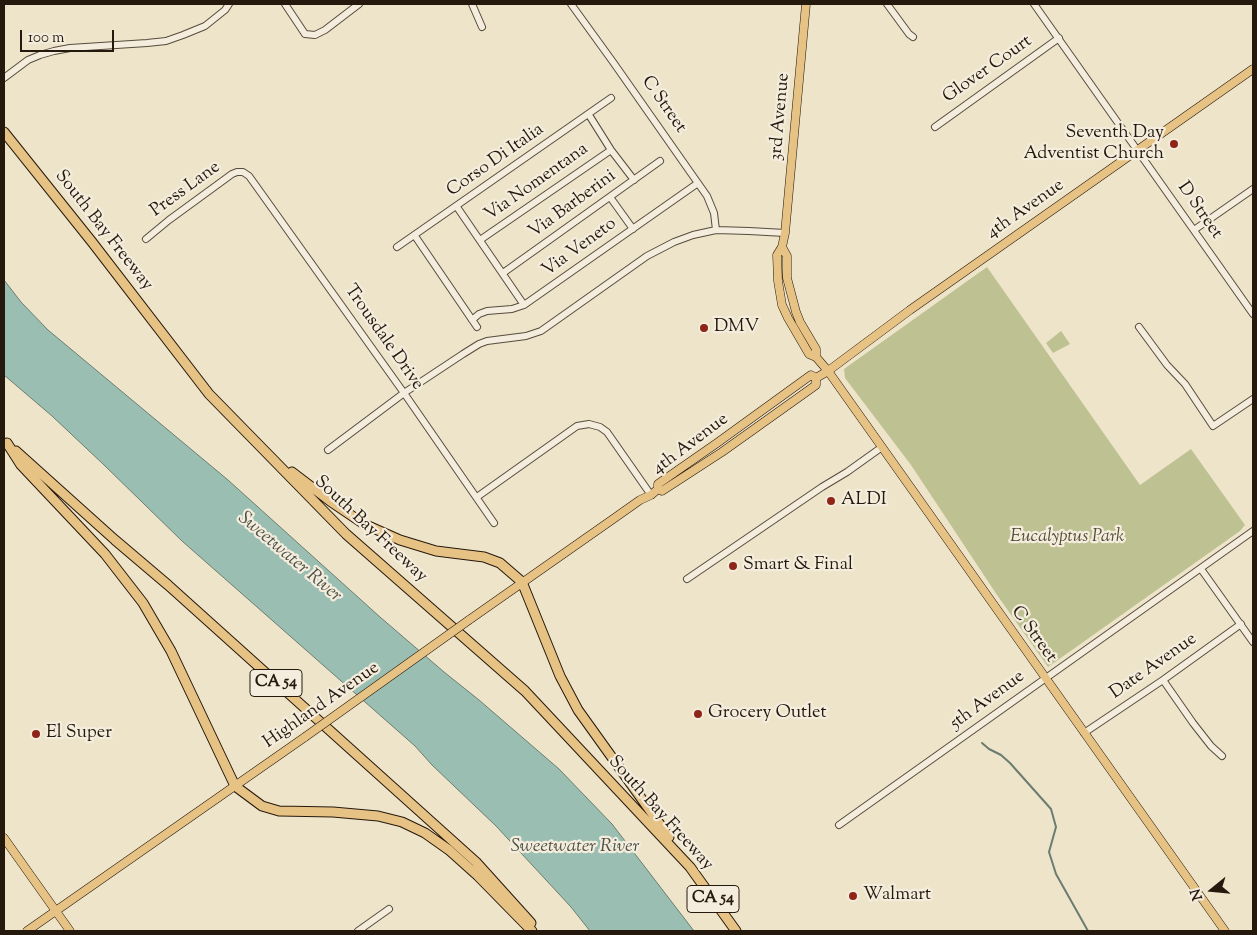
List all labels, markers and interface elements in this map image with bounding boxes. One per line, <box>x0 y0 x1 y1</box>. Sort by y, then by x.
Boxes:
scale bar <box>22 20 116 52</box>
text: 100 m <box>28 28 64 49</box>
street label: Glover Court <box>939 31 1037 109</box>
street label: C Street <box>636 72 690 138</box>
street label: 3rd Avenue <box>766 72 796 162</box>
street label: Corso Di Italia <box>443 120 549 202</box>
place label: Seventh Day Adventist Church <box>1024 123 1164 166</box>
marker: Seventh Day Adventist Church <box>1168 138 1180 150</box>
street label: Via Nomentana <box>481 139 593 227</box>
street label: Press Lane <box>147 157 225 223</box>
street label: South Bay Freeway <box>49 166 157 296</box>
street label: Via Barberini <box>525 166 621 244</box>
street label: 4th Avenue <box>983 175 1069 245</box>
street label: D Street <box>1172 178 1226 244</box>
street label: Via Veneto <box>539 214 621 282</box>
street label: Trousdale Drive <box>339 281 427 395</box>
place label: DMV <box>714 317 759 339</box>
marker: DMV <box>698 322 710 334</box>
street label: 4th Avenue <box>649 409 733 481</box>
street label: South Bay Freeway <box>309 472 431 588</box>
place label: ALDI <box>841 490 887 512</box>
marker: ALDI <box>825 495 837 507</box>
water label: Sweetwater River <box>232 508 346 608</box>
park label: Eucalyptus Park <box>1010 527 1124 549</box>
place label: Smart & Final <box>743 555 853 577</box>
marker: Smart & Final <box>727 560 739 572</box>
street label: C Street <box>1005 602 1061 668</box>
street label: Date Avenue <box>1106 629 1202 705</box>
street label: Highland Avenue <box>260 658 384 754</box>
street label: 5th Avenue <box>947 667 1029 735</box>
road number: CA 54 <box>250 670 302 696</box>
place label: Grocery Outlet <box>708 703 827 725</box>
marker: Grocery Outlet <box>692 708 704 720</box>
place label: El Super <box>46 723 112 745</box>
marker: El Super <box>30 728 42 740</box>
street label: South Bay Freeway <box>603 752 717 876</box>
water label: Sweetwater River <box>511 837 639 859</box>
north arrow <box>1187 865 1237 915</box>
place label: Walmart <box>863 885 931 907</box>
road number: CA 54 <box>687 886 739 912</box>
text: N <box>1186 886 1209 903</box>
marker: Walmart <box>847 890 859 902</box>

